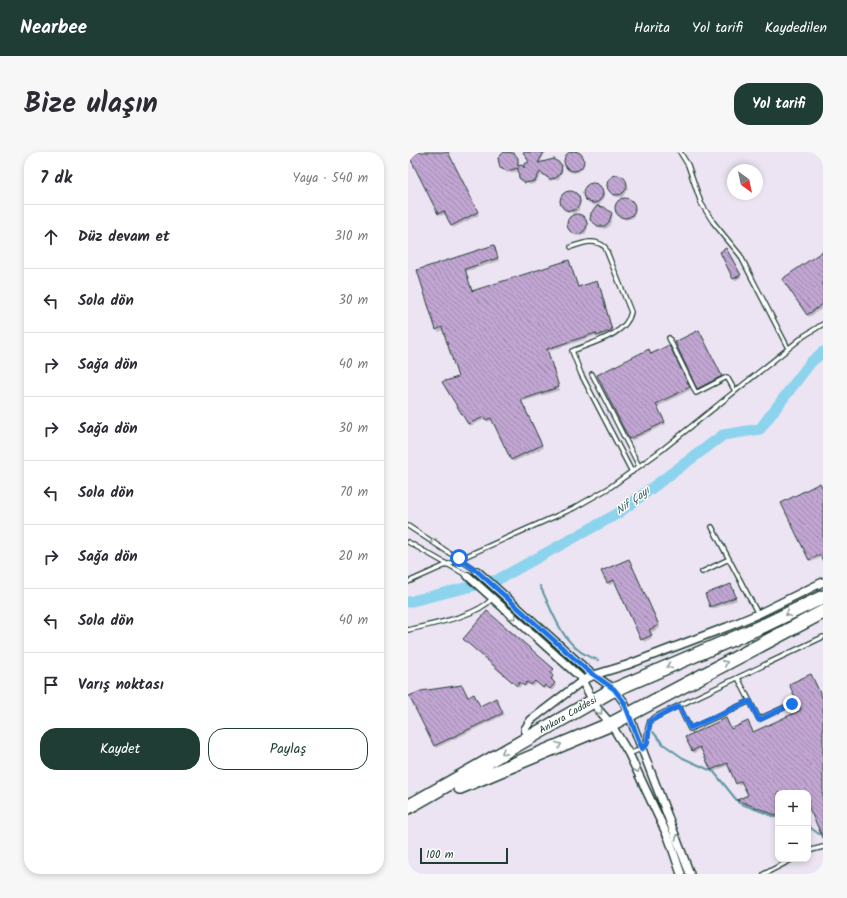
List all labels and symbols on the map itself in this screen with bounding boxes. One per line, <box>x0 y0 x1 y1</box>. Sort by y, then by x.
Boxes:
north arrow <box>727 164 763 200</box>
water label: Nif Çayı <box>612 482 655 520</box>
one-way arrow <box>430 538 437 545</box>
route start <box>450 549 468 567</box>
one-way arrow <box>785 609 792 617</box>
one-way arrow <box>509 613 517 620</box>
one-way arrow <box>721 660 729 668</box>
one-way arrow <box>665 662 672 670</box>
street label: Ankara Caddesi <box>536 692 601 738</box>
route end <box>783 695 801 713</box>
one-way arrow <box>596 708 603 715</box>
one-way arrow <box>554 742 562 750</box>
one-way arrow <box>501 748 508 755</box>
one-way arrow <box>632 766 640 773</box>
one-way arrow <box>674 834 682 841</box>
scale bar <box>420 846 508 865</box>

